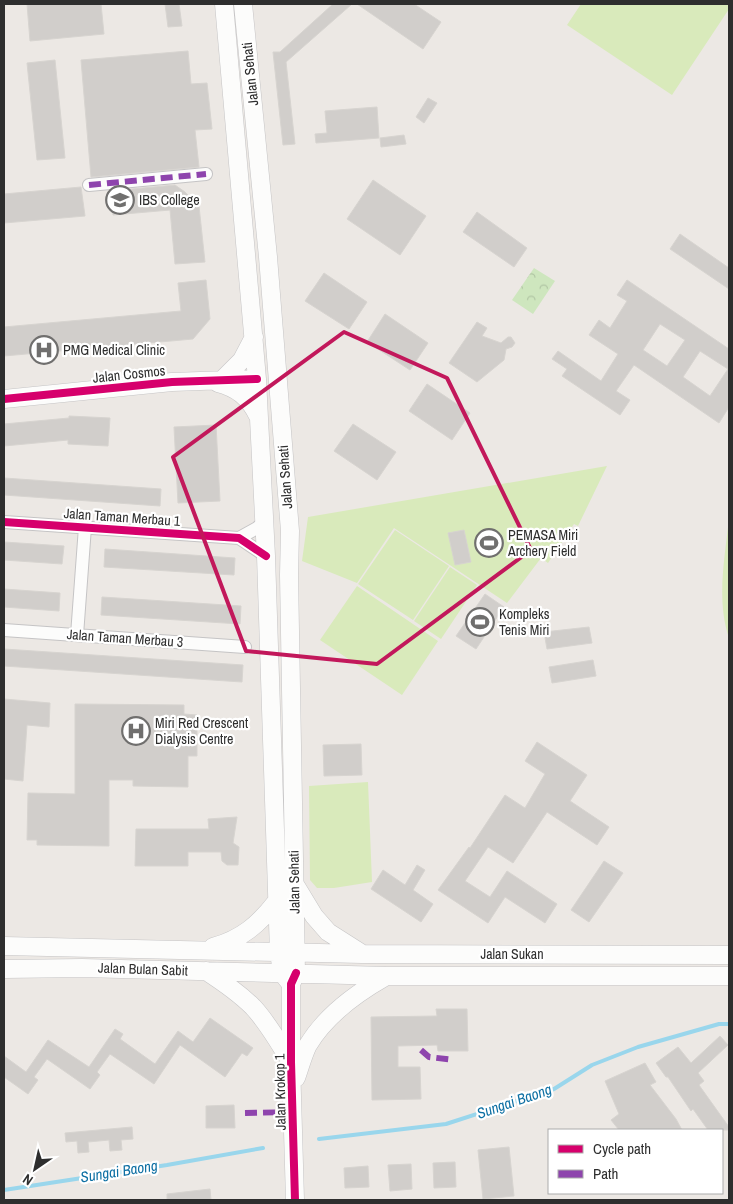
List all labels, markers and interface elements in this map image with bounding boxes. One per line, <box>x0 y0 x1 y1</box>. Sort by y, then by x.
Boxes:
street label: Jalan Sehati <box>238 41 262 107</box>
school or university icon: IBS College <box>105 185 135 215</box>
place label: IBS College <box>139 191 200 209</box>
hospital icon: PMG Medical Clinic <box>29 335 59 365</box>
place label: PMG Medical Clinic <box>63 341 165 359</box>
street label: Jalan Cosmos <box>92 361 166 387</box>
street label: Jalan Sehati <box>274 445 296 509</box>
street label: Jalan Taman Merbau 1 <box>63 504 181 530</box>
place label: PEMASA Miri Archery Field <box>507 526 578 560</box>
sports icon: PEMASA Miri Archery Field <box>474 528 504 558</box>
place label: Kompleks Tenis Miri <box>499 605 550 639</box>
sports icon: Kompleks Tenis Miri <box>465 607 495 637</box>
street label: Jalan Taman Merbau 3 <box>66 625 184 651</box>
place label: Miri Red Crescent Dialysis Centre <box>155 714 248 748</box>
hospital icon: Miri Red Crescent Dialysis Centre <box>121 716 151 746</box>
street label: Jalan Sehati <box>284 850 304 914</box>
street label: Jalan Sukan <box>480 945 544 963</box>
street label: Jalan Bulan Sabit <box>98 958 188 980</box>
street label: Jalan Krokop 1 <box>270 1053 290 1130</box>
water label: Sungai Baong <box>474 1078 554 1124</box>
legend <box>548 1129 723 1194</box>
text: Cycle path <box>593 1138 651 1159</box>
north arrow <box>10 1144 60 1194</box>
water label: Sungai Baong <box>79 1155 159 1187</box>
text: Path <box>593 1163 618 1184</box>
text: N <box>19 1170 36 1190</box>

